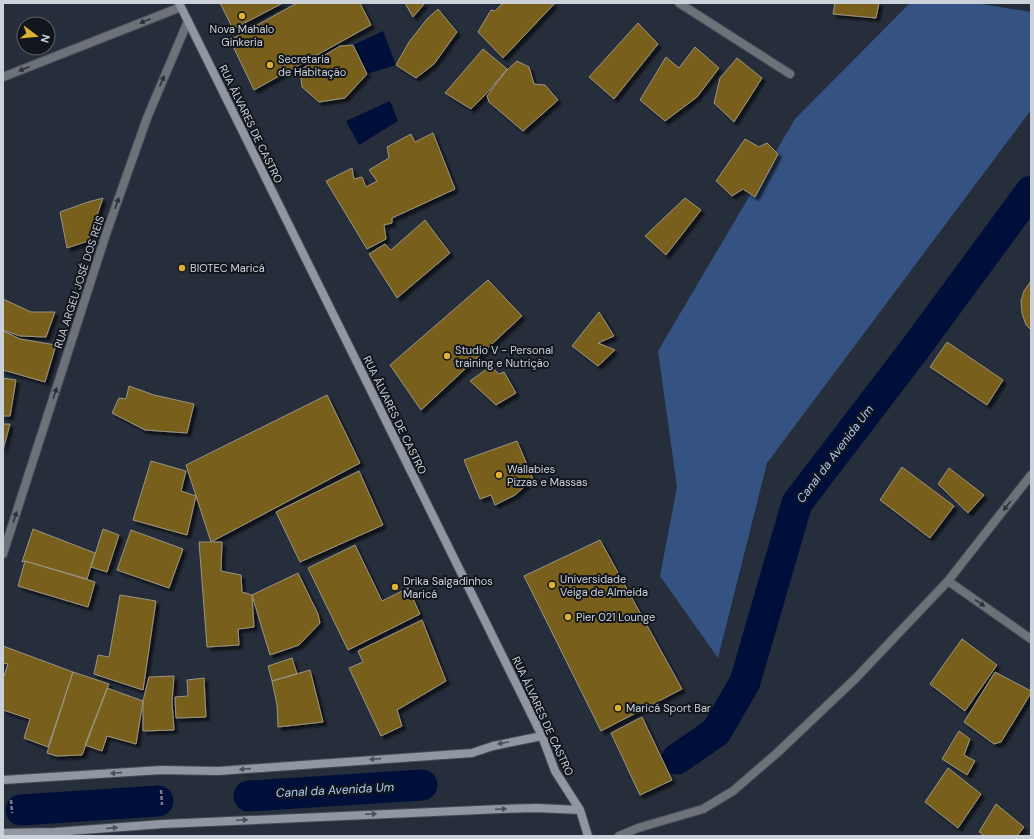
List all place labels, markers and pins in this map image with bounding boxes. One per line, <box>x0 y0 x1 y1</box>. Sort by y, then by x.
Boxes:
marker: Nova Mahalo Ginkeria <box>237 11 247 21</box>
place label: Nova Mahalo Ginkeria <box>210 22 274 49</box>
place label: Secretaria de Habitação <box>278 52 346 79</box>
marker: Secretaria de Habitação <box>265 60 275 70</box>
place label: BIOTEC Maricá <box>190 261 265 275</box>
marker: BIOTEC Maricá <box>177 263 187 273</box>
place label: Studio V - Personal training e Nutrição <box>455 343 553 370</box>
marker: Studio V - Personal training e Nutrição <box>442 351 452 361</box>
place label: Wallabies Pizzas e Massas <box>507 462 588 489</box>
marker: Wallabies Pizzas e Massas <box>494 470 504 480</box>
place label: Universidade Veiga de Almeida <box>560 572 648 599</box>
place label: Drika Salgadinhos Maricá <box>403 574 493 601</box>
marker: Universidade Veiga de Almeida <box>547 580 557 590</box>
marker: Drika Salgadinhos Maricá <box>390 582 400 592</box>
place label: Pier 021 Lounge <box>576 610 655 624</box>
marker: Pier 021 Lounge <box>563 612 573 622</box>
place label: Maricá Sport Bar <box>626 701 711 715</box>
marker: Maricá Sport Bar <box>613 703 623 713</box>

